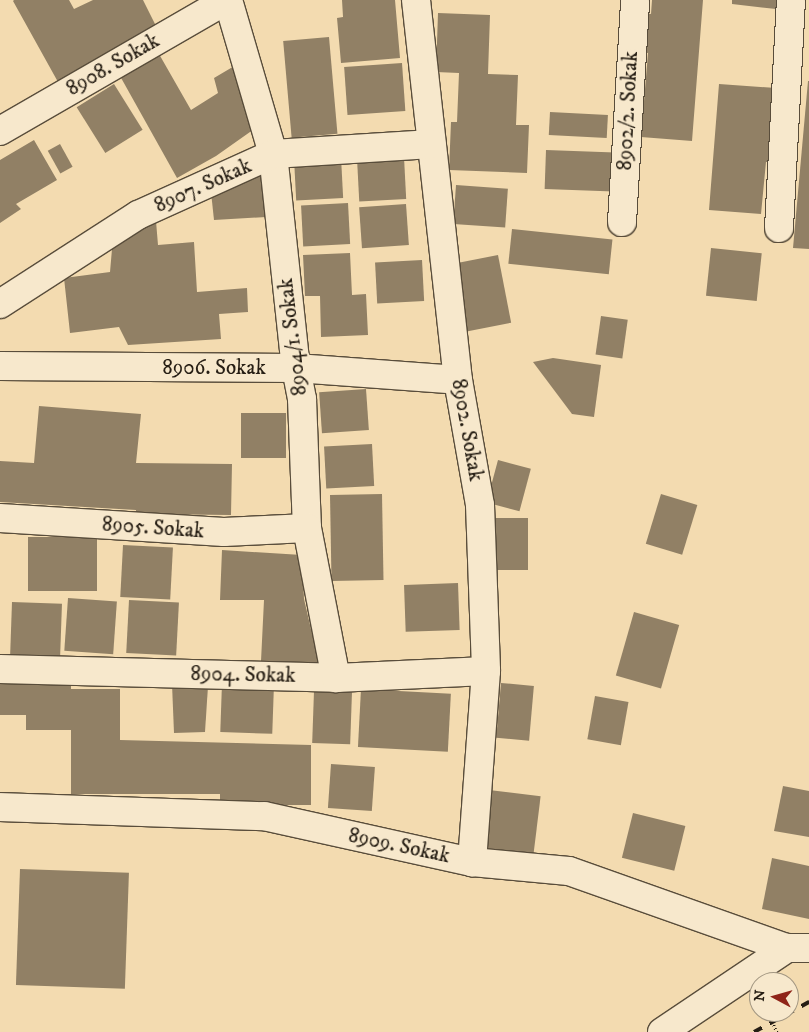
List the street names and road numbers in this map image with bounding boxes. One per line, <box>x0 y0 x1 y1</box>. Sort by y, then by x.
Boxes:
street label: 8908. Sokak <box>62 28 164 102</box>
street label: 8902/2. Sokak <box>612 51 644 171</box>
street label: 8907. Sokak <box>151 153 255 219</box>
street label: 8904/1. Sokak <box>273 277 313 397</box>
street label: 8906. Sokak <box>162 355 266 381</box>
street label: 8902. Sokak <box>446 377 488 483</box>
street label: 8905. Sokak <box>101 512 205 544</box>
street label: 8904. Sokak <box>190 661 296 689</box>
street label: 8909. Sokak <box>346 823 452 869</box>

